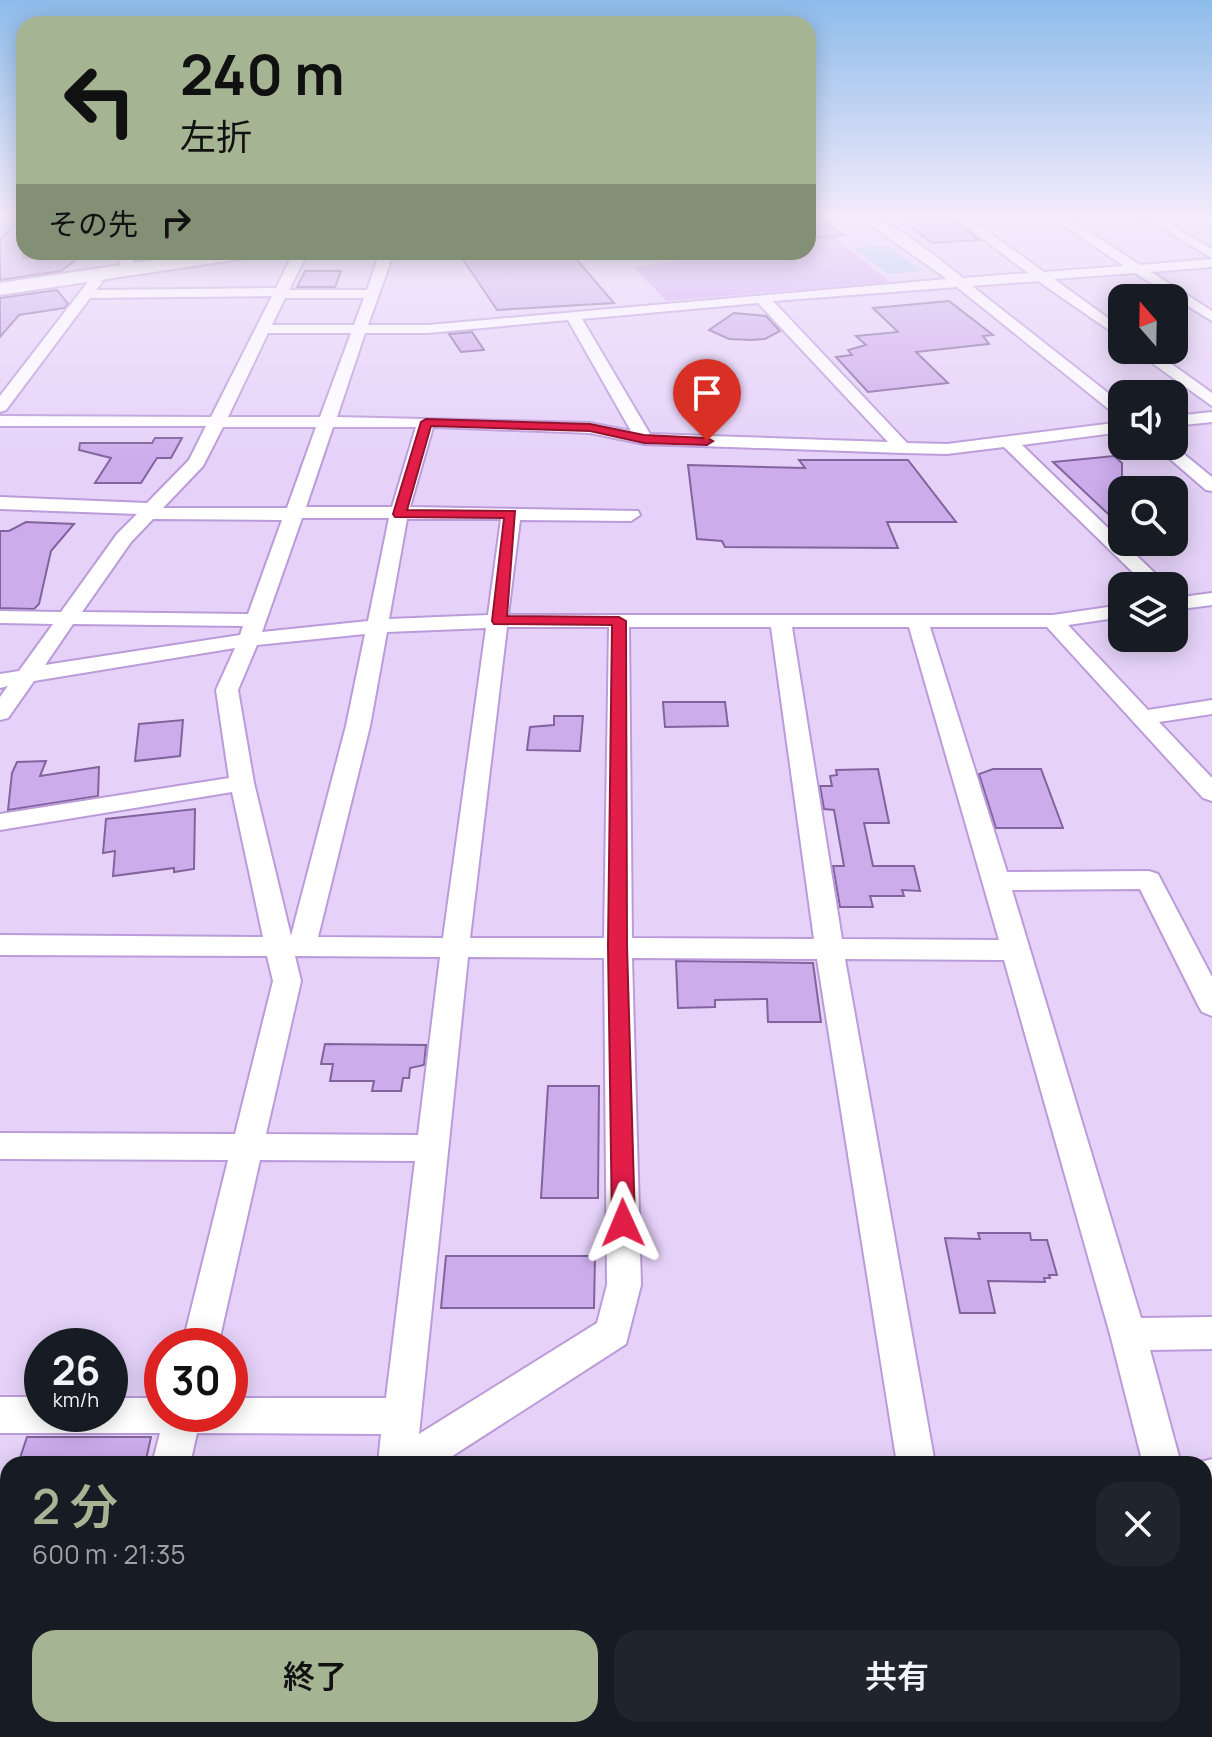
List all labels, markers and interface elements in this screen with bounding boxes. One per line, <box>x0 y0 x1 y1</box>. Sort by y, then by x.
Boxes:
text: 240 m <box>180 35 345 112</box>
icon: left <box>48 48 152 152</box>
text: 左折 <box>180 112 252 161</box>
icon: right <box>154 200 198 244</box>
text: その先 <box>48 203 138 244</box>
north arrow <box>1108 284 1188 364</box>
map controls <box>1108 284 1188 652</box>
pin <box>673 359 741 441</box>
icon: arrive <box>685 371 729 415</box>
button: sound <box>1108 380 1188 460</box>
button: search <box>1108 476 1188 556</box>
button: layers <box>1108 572 1188 652</box>
position arrow <box>581 1181 665 1265</box>
speed limit sign: 30 <box>144 1328 248 1432</box>
text: 26 <box>52 1342 100 1397</box>
text: km/h <box>53 1386 99 1413</box>
text: 2 分 <box>32 1473 118 1538</box>
button: close <box>1096 1482 1180 1566</box>
text: 600 m · 21:35 <box>32 1536 186 1572</box>
button: 終了 <box>32 1630 598 1722</box>
button: 共有 <box>614 1630 1180 1722</box>

